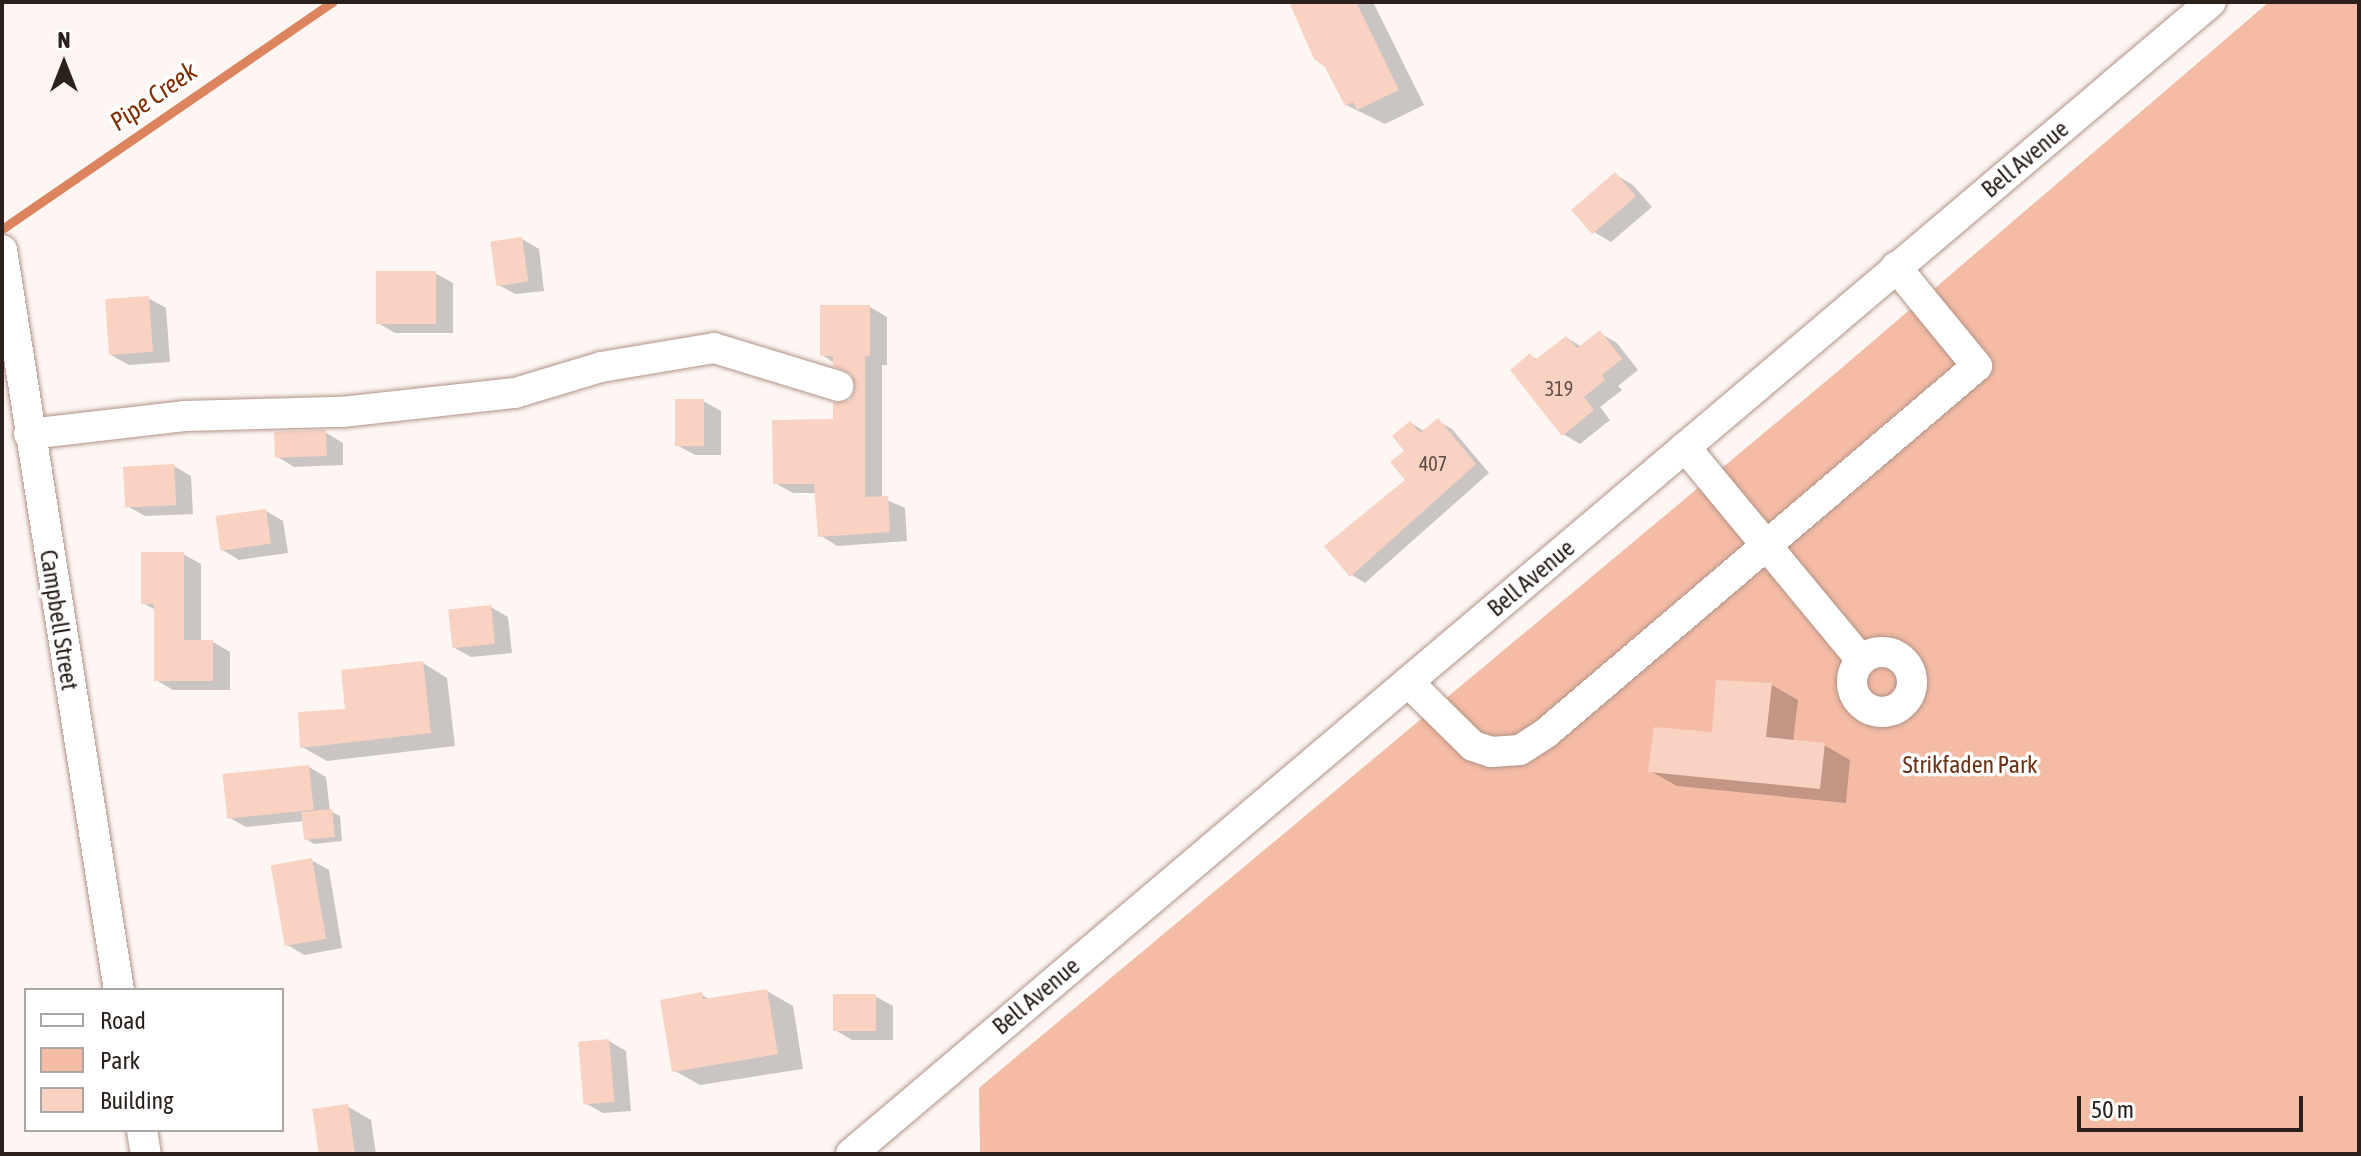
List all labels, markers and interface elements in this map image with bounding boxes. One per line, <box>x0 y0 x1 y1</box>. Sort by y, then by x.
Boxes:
north arrow <box>24 24 104 104</box>
text: N <box>58 27 70 53</box>
water label: Pipe Creek <box>105 56 203 138</box>
street label: Bell Avenue <box>1976 114 2074 204</box>
house number: 319 <box>1545 376 1573 400</box>
house number: 407 <box>1419 451 1447 475</box>
street label: Bell Avenue <box>1482 533 1580 623</box>
street label: Campbell Street <box>34 548 84 692</box>
park label: Strikfaden Park <box>1902 751 2038 779</box>
street label: Bell Avenue <box>987 951 1085 1041</box>
legend <box>24 988 284 1132</box>
text: Road <box>100 1007 146 1034</box>
text: Park <box>100 1047 140 1074</box>
scale bar <box>2081 1080 2307 1130</box>
text: Building <box>100 1087 173 1114</box>
text: 50 m <box>2091 1096 2134 1123</box>

